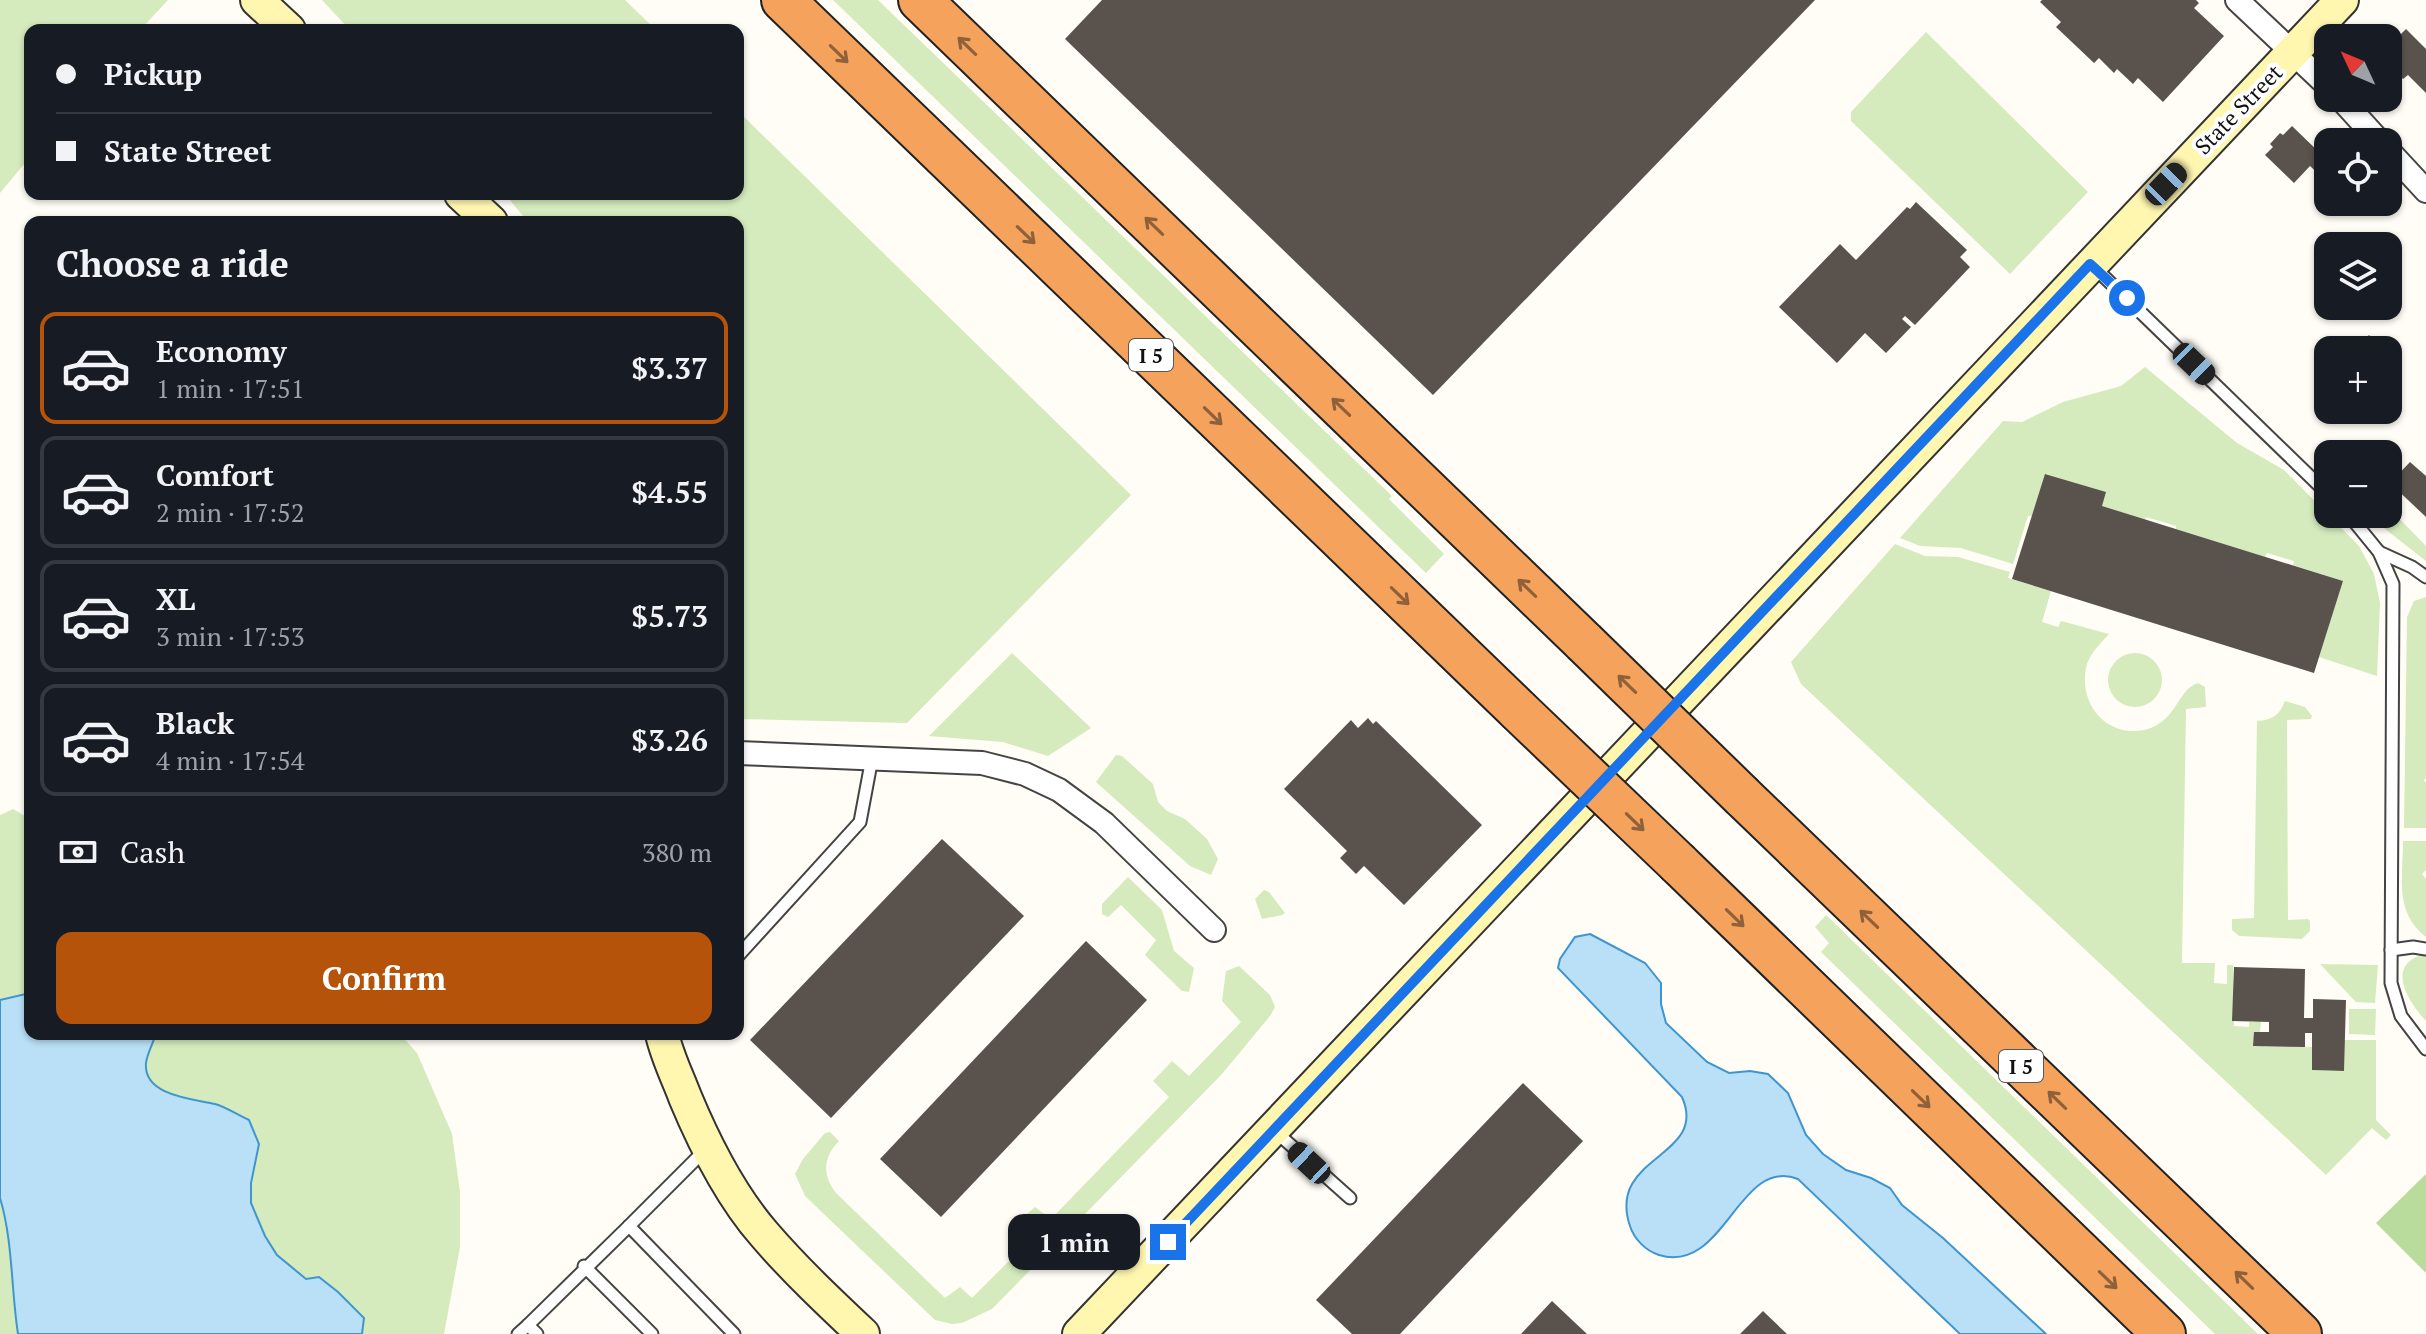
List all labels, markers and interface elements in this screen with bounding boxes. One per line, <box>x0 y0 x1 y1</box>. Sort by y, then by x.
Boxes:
north arrow <box>2314 24 2402 112</box>
map controls <box>2314 24 2402 528</box>
one-way arrow <box>957 36 977 55</box>
one-way arrow <box>829 44 848 63</box>
text: Pickup <box>104 54 202 94</box>
street label: State Street <box>2188 58 2288 160</box>
button: locate <box>2314 128 2402 216</box>
text: State Street <box>104 131 271 171</box>
car <box>2141 158 2191 210</box>
one-way arrow <box>1144 217 1164 236</box>
one-way arrow <box>1016 225 1035 244</box>
button: layers <box>2314 232 2402 320</box>
text: Choose a ride <box>56 240 289 287</box>
route start <box>2109 280 2145 316</box>
text: Economy <box>156 331 287 371</box>
icon: car <box>60 332 132 404</box>
button: + <box>2314 336 2402 424</box>
road number: I 5 <box>1129 339 1173 371</box>
car <box>2168 339 2220 389</box>
text: $3.37 <box>631 348 708 388</box>
text: 1 min · 17:51 <box>156 371 305 405</box>
one-way arrow <box>1331 398 1351 417</box>
one-way arrow <box>1203 406 1223 425</box>
button: − <box>2314 440 2402 528</box>
text: Comfort <box>156 455 274 495</box>
icon: car <box>60 456 132 528</box>
text: $4.55 <box>631 472 708 512</box>
text: 2 min · 17:52 <box>156 495 305 529</box>
text: XL <box>156 579 195 619</box>
one-way arrow <box>1518 579 1538 598</box>
icon: car <box>60 580 132 652</box>
one-way arrow <box>1390 586 1409 605</box>
text: $5.73 <box>631 596 708 636</box>
text: 3 min · 17:53 <box>156 619 305 653</box>
one-way arrow <box>1617 675 1637 694</box>
text: Black <box>156 703 234 743</box>
icon: car <box>60 704 132 776</box>
text: $3.26 <box>631 720 708 760</box>
text: 4 min · 17:54 <box>156 743 305 777</box>
one-way arrow <box>1625 812 1644 831</box>
icon: cash <box>56 830 100 874</box>
text: Cash <box>120 832 185 872</box>
text: 380 m <box>642 835 712 869</box>
one-way arrow <box>1725 908 1744 927</box>
one-way arrow <box>1859 910 1879 929</box>
button: Confirm <box>56 932 712 1024</box>
road number: I 5 <box>1999 1050 2043 1082</box>
one-way arrow <box>1911 1089 1930 1108</box>
one-way arrow <box>2047 1090 2067 1109</box>
car <box>1283 1138 1335 1188</box>
callout: 1 min <box>1008 1214 1140 1270</box>
route end <box>1150 1224 1186 1260</box>
text: 1 min <box>1038 1225 1110 1259</box>
one-way arrow <box>2098 1270 2117 1289</box>
one-way arrow <box>2235 1271 2254 1290</box>

